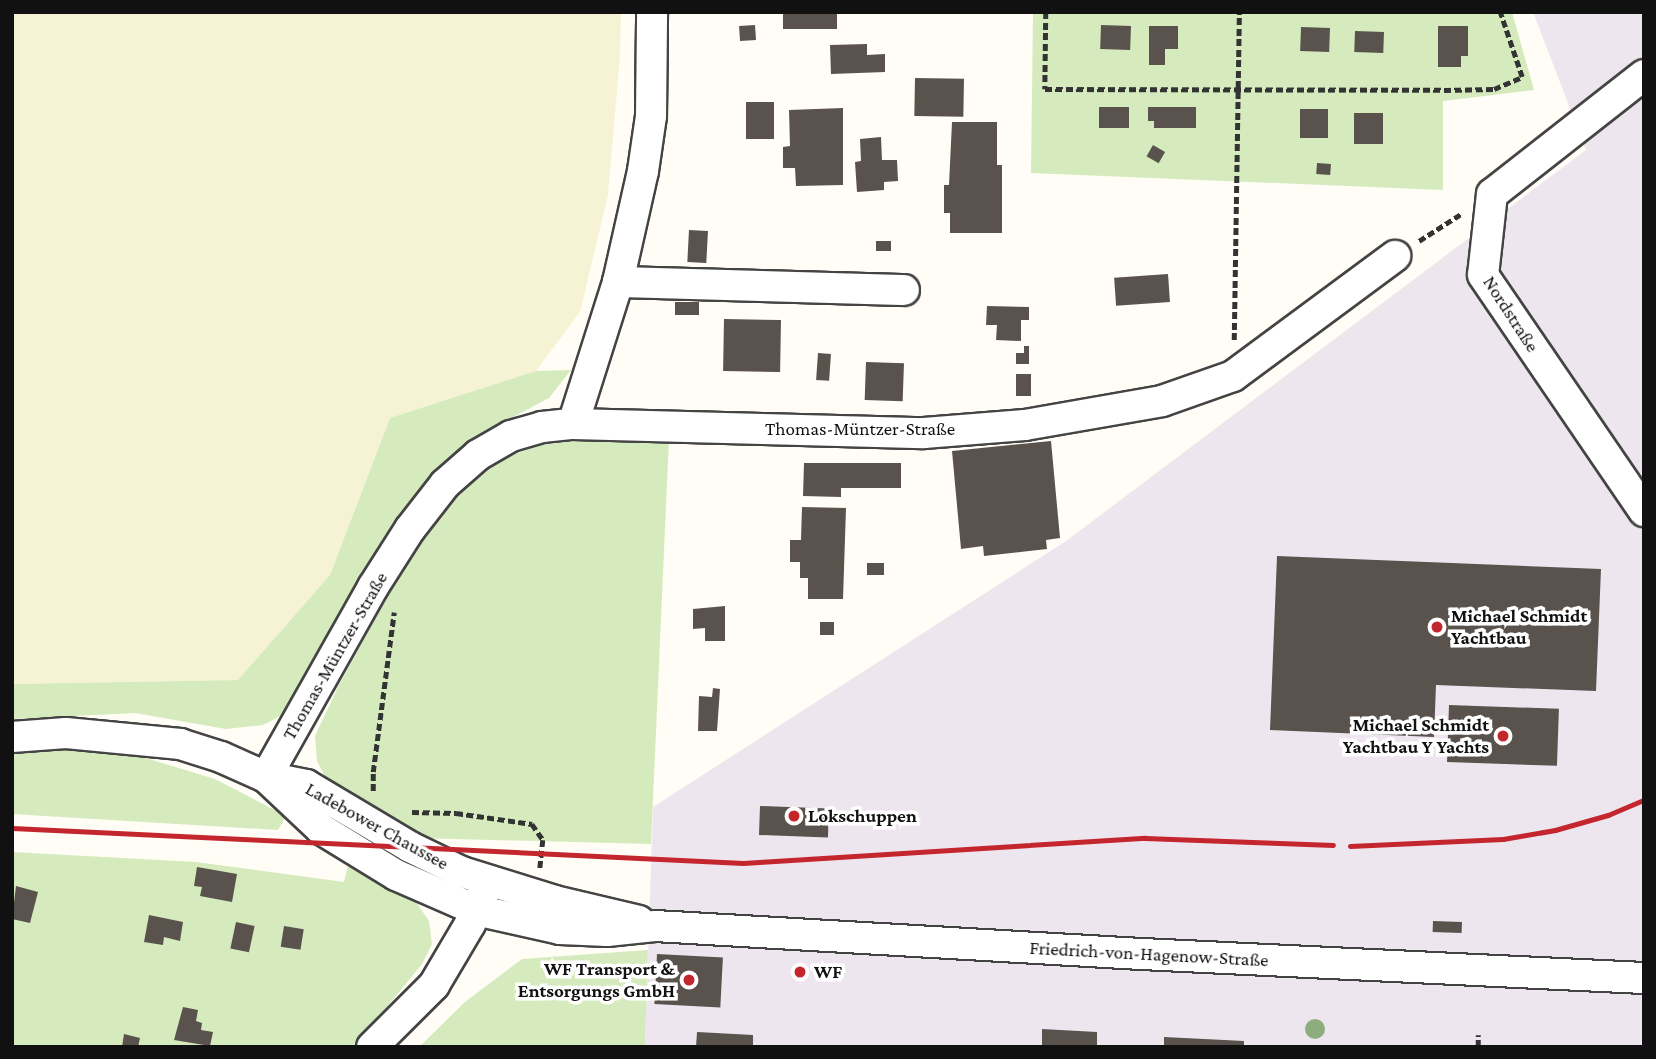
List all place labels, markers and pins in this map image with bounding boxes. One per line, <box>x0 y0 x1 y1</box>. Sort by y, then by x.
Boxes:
place label: Michael Schmidt Yachtbau <box>1451 605 1587 649</box>
marker: Michael Schmidt Yachtbau <box>1429 619 1445 635</box>
place label: Michael Schmidt Yachtbau Y Yachts <box>1343 714 1489 758</box>
marker: Michael Schmidt Yachtbau Y Yachts <box>1495 728 1511 744</box>
place label: Lokschuppen <box>808 805 917 827</box>
marker: Lokschuppen <box>786 808 802 824</box>
place label: WF Transport & Entsorgungs GmbH <box>518 958 675 1002</box>
place label: WF <box>814 961 842 983</box>
marker: WF <box>792 964 808 980</box>
marker: WF Transport & Entsorgungs GmbH <box>681 972 697 988</box>

